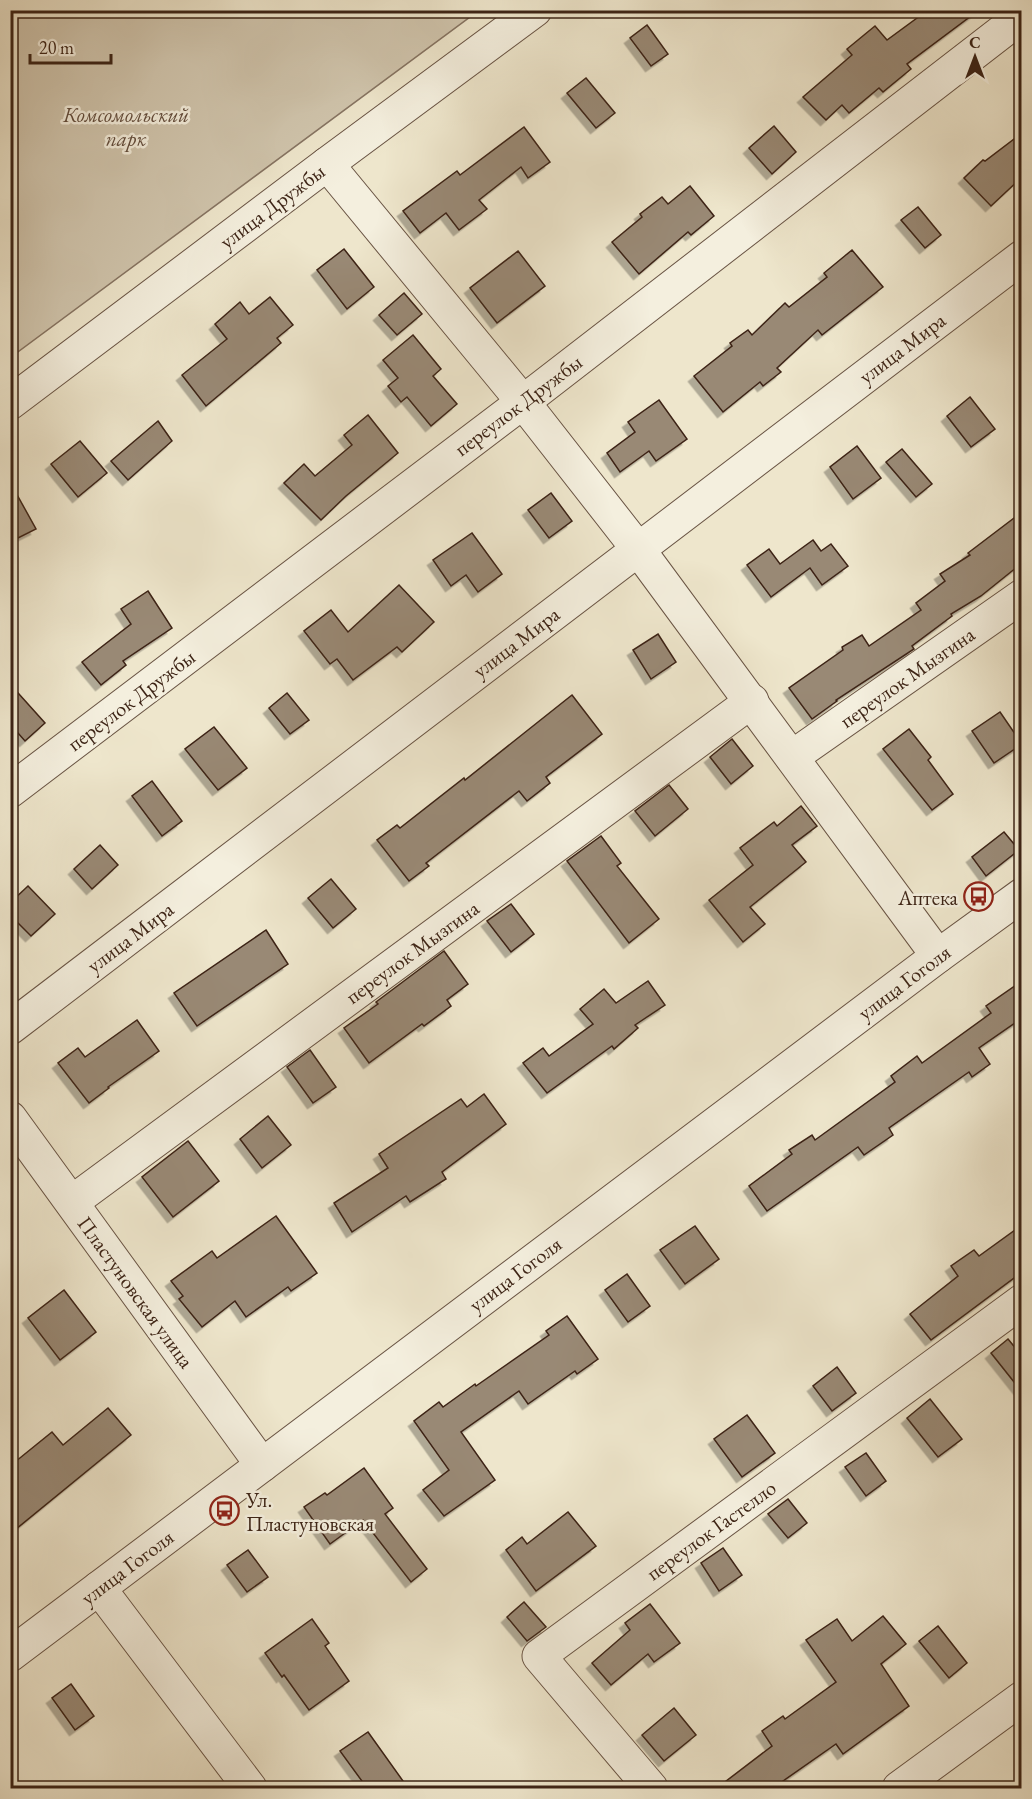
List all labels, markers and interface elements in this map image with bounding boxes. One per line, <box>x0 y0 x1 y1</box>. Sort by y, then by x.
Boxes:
scale bar <box>30 27 111 65</box>
north arrow <box>945 27 1005 87</box>
text: С <box>969 32 981 53</box>
text: 20 m <box>39 36 74 59</box>
park label: Комсомольский парк <box>62 101 189 152</box>
street label: улица Дружбы <box>214 157 330 254</box>
street label: улица Мира <box>853 306 951 390</box>
street label: переулок Дружбы <box>449 348 587 462</box>
street label: улица Мира <box>467 600 565 684</box>
street label: переулок Мызгина <box>834 620 980 734</box>
street label: переулок Дружбы <box>62 643 200 757</box>
bus stop icon: Аптека <box>963 881 995 913</box>
place label: Аптека <box>897 884 959 911</box>
street label: переулок Мызгина <box>340 894 485 1010</box>
street label: улица Мира <box>81 895 179 979</box>
street label: улица Гоголя <box>852 938 956 1026</box>
street label: Пластуновская улица <box>72 1211 201 1374</box>
street label: улица Гоголя <box>463 1230 567 1318</box>
street label: переулок Гастелло <box>641 1474 781 1586</box>
place label: Ул. Пластуновская <box>245 1486 374 1537</box>
bus stop icon: Ул. Пластуновская <box>209 1495 241 1527</box>
street label: улица Гоголя <box>75 1523 179 1611</box>

